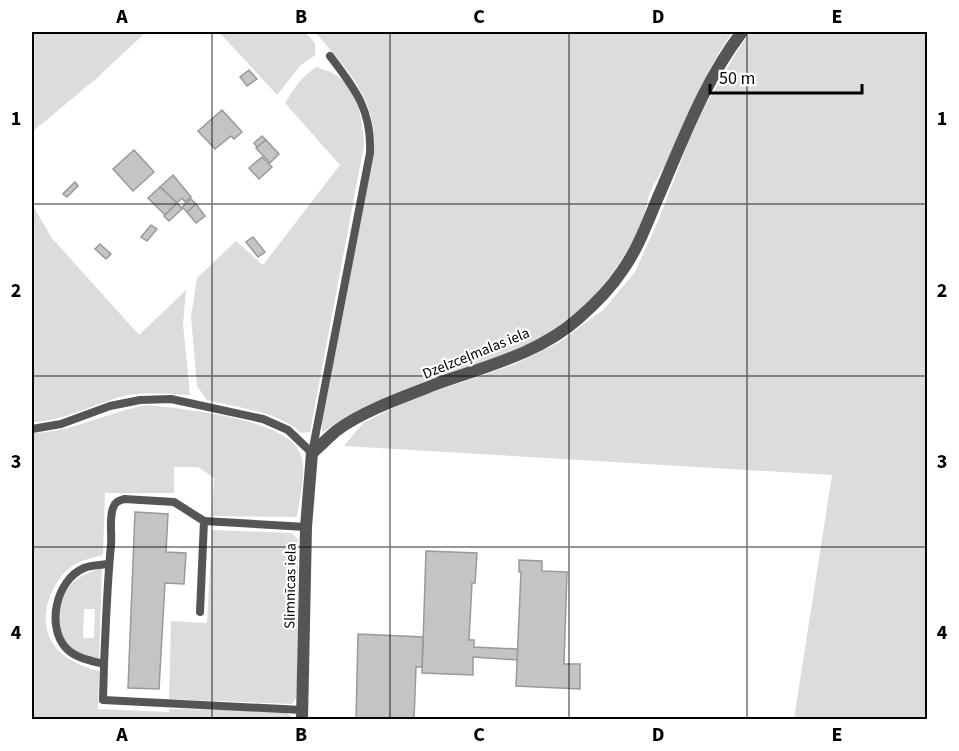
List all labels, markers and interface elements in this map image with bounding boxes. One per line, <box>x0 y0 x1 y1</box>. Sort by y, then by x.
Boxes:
text: A <box>115 3 128 31</box>
text: B <box>295 3 307 31</box>
text: C <box>473 3 485 31</box>
text: D <box>652 3 664 31</box>
text: E <box>832 3 842 31</box>
scale bar <box>710 57 862 95</box>
text: 50 m <box>719 66 755 91</box>
text: 1 <box>11 105 21 133</box>
text: 1 <box>937 105 947 133</box>
text: 2 <box>11 277 21 305</box>
text: 2 <box>937 277 947 305</box>
street label: Dzelzceļmalas iela <box>419 322 533 385</box>
text: 3 <box>11 448 21 476</box>
text: 3 <box>937 448 947 476</box>
street label: Slimnīcas iela <box>279 543 302 629</box>
text: 4 <box>11 619 22 647</box>
text: 4 <box>937 619 948 647</box>
text: A <box>115 721 128 749</box>
text: B <box>295 721 307 749</box>
text: C <box>473 721 485 749</box>
text: D <box>652 721 664 749</box>
text: E <box>832 721 842 749</box>

